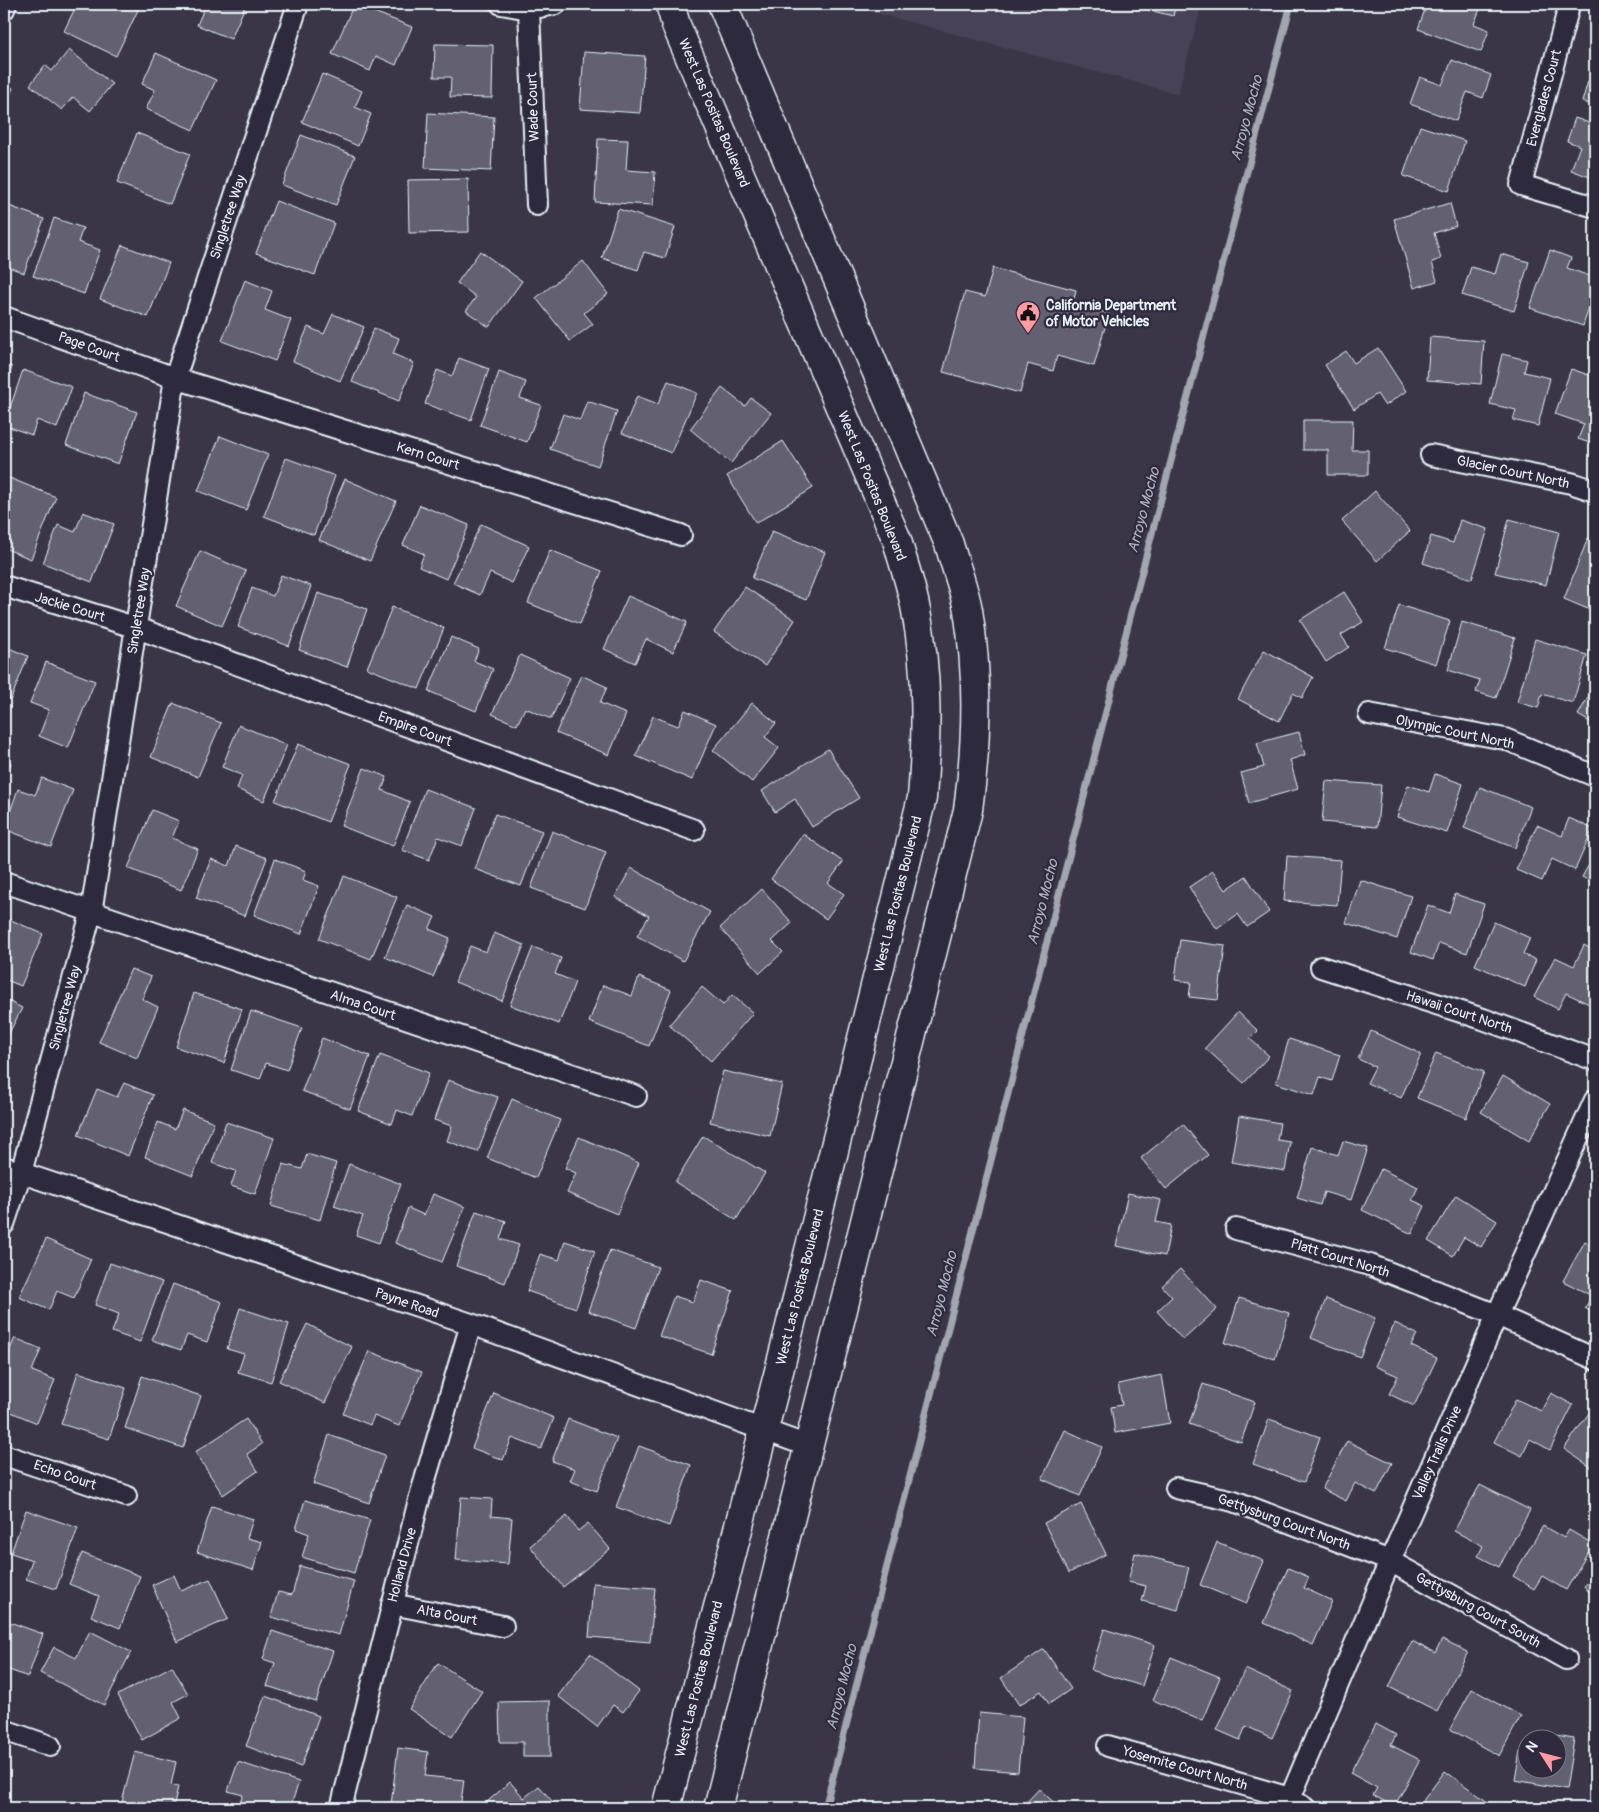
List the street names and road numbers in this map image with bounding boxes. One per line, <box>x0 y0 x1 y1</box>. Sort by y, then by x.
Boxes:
street label: West Las Positas Boulevard <box>675 36 753 190</box>
street label: Everglades Court <box>1523 47 1565 148</box>
street label: Wade Court <box>523 72 543 142</box>
street label: Singletree Way <box>206 173 250 261</box>
street label: Page Court <box>56 328 123 366</box>
street label: West Las Positas Boulevard <box>834 409 910 564</box>
street label: Kern Court <box>394 438 462 474</box>
street label: Glacier Court North <box>1455 452 1571 492</box>
street label: Singletree Way <box>124 567 154 655</box>
street label: Jackie Court <box>33 588 107 626</box>
street label: Empire Court <box>376 708 455 750</box>
street label: Olympic Court North <box>1394 711 1516 753</box>
street label: West Las Positas Boulevard <box>870 814 926 974</box>
street label: Singletree Way <box>45 964 85 1052</box>
street label: Alma Court <box>328 986 398 1024</box>
street label: Hawaii Court North <box>1404 987 1514 1037</box>
street label: West Las Positas Boulevard <box>772 1207 828 1367</box>
street label: Platt Court North <box>1288 1235 1392 1281</box>
street label: Payne Road <box>373 1284 441 1322</box>
street label: Valley Trails Drive <box>1409 1403 1465 1503</box>
street label: Echo Court <box>31 1456 99 1494</box>
street label: Gettysburg Court North <box>1215 1490 1353 1554</box>
street label: Holland Drive <box>384 1526 420 1604</box>
street label: Gettysburg Court South <box>1412 1569 1544 1651</box>
street label: West Las Positas Boulevard <box>671 1599 727 1759</box>
street label: Alta Court <box>415 1601 479 1629</box>
street label: Yosemite Court North <box>1120 1742 1249 1794</box>

